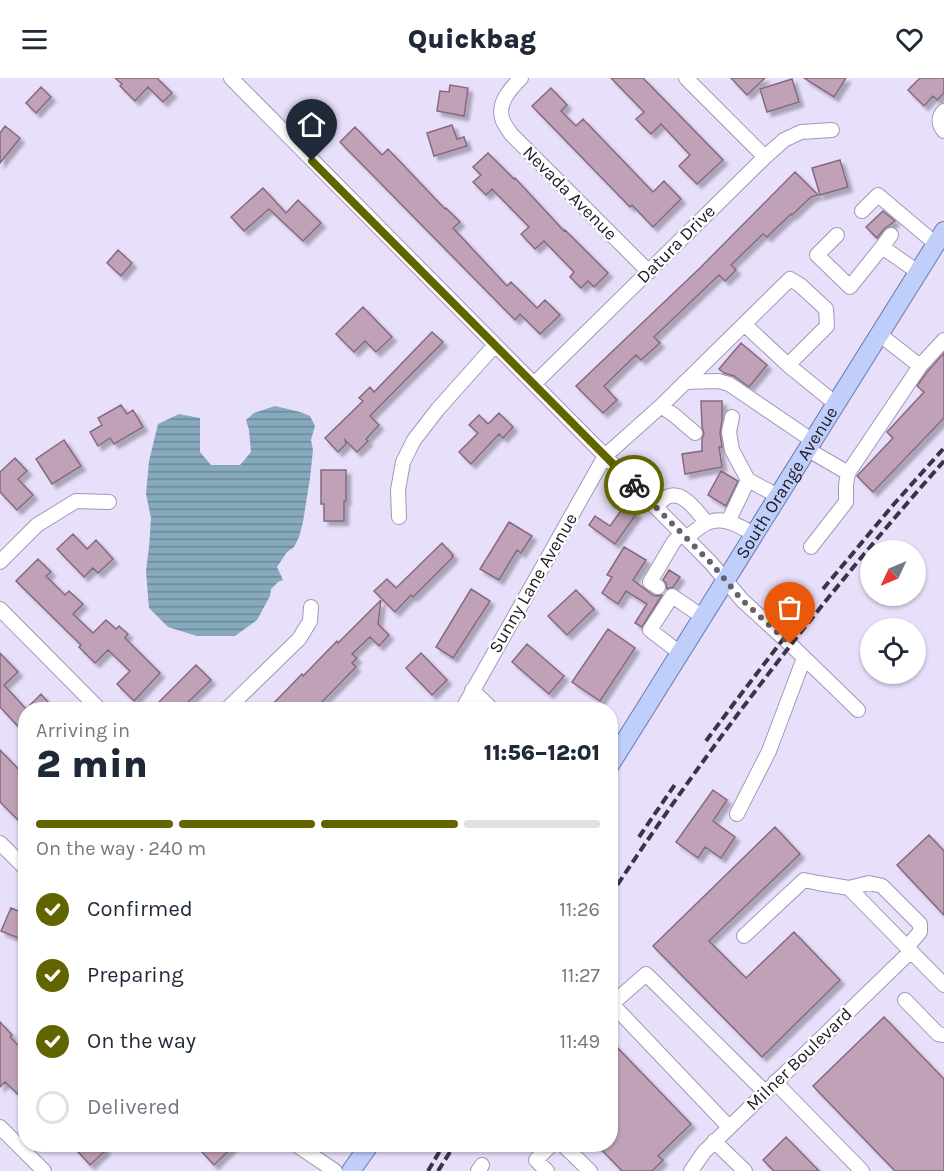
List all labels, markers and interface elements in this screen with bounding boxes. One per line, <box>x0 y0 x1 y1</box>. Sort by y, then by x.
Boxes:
icon: menu <box>18 23 51 56</box>
text: Quickbag <box>408 23 536 55</box>
icon: heart <box>893 23 926 56</box>
pin <box>286 99 337 161</box>
icon: home <box>295 108 328 141</box>
street label: Nevada Avenue <box>518 141 622 245</box>
street label: Datura Drive <box>632 200 720 288</box>
street label: South Orange Avenue <box>731 402 842 563</box>
courier <box>604 455 664 515</box>
icon: bike <box>618 469 651 502</box>
street label: Sunny Lane Avenue <box>484 509 582 657</box>
north arrow <box>860 540 926 606</box>
map controls <box>860 540 926 684</box>
pin <box>764 582 815 644</box>
icon: bag <box>773 591 806 624</box>
button: locate <box>860 618 926 684</box>
text: Arriving in <box>36 719 130 742</box>
text: 11:56–12:01 <box>484 740 600 766</box>
text: 2 min <box>36 741 148 787</box>
text: On the way · 240 m <box>36 837 206 860</box>
icon: check <box>36 893 69 926</box>
text: Confirmed <box>87 896 193 922</box>
text: 11:26 <box>559 898 600 921</box>
icon: check <box>36 959 69 992</box>
text: Preparing <box>87 962 184 988</box>
text: 11:27 <box>561 964 600 987</box>
street label: Milner Boulevard <box>741 1003 857 1115</box>
icon: check <box>36 1025 69 1058</box>
text: On the way <box>87 1028 196 1054</box>
text: 11:49 <box>559 1030 600 1053</box>
text: Delivered <box>87 1094 180 1120</box>

